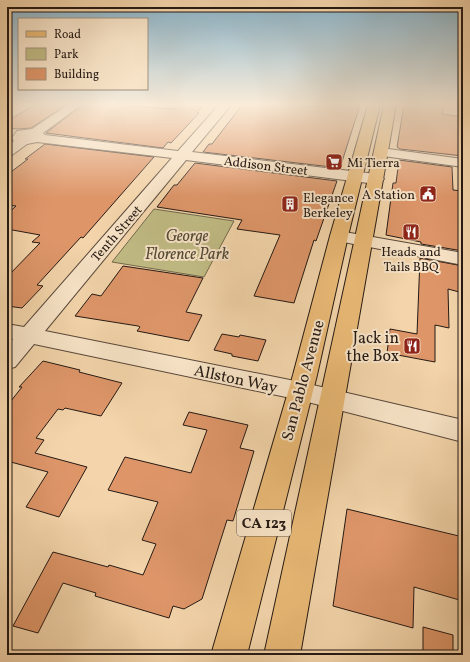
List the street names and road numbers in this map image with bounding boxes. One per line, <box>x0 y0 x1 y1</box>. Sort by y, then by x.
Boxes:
street label: Addison Street <box>223 153 309 181</box>
street label: Tenth Street <box>88 202 147 266</box>
street label: San Pablo Avenue <box>277 318 331 443</box>
street label: Allston Way <box>192 360 280 400</box>
road number: CA 123 <box>237 510 291 536</box>

